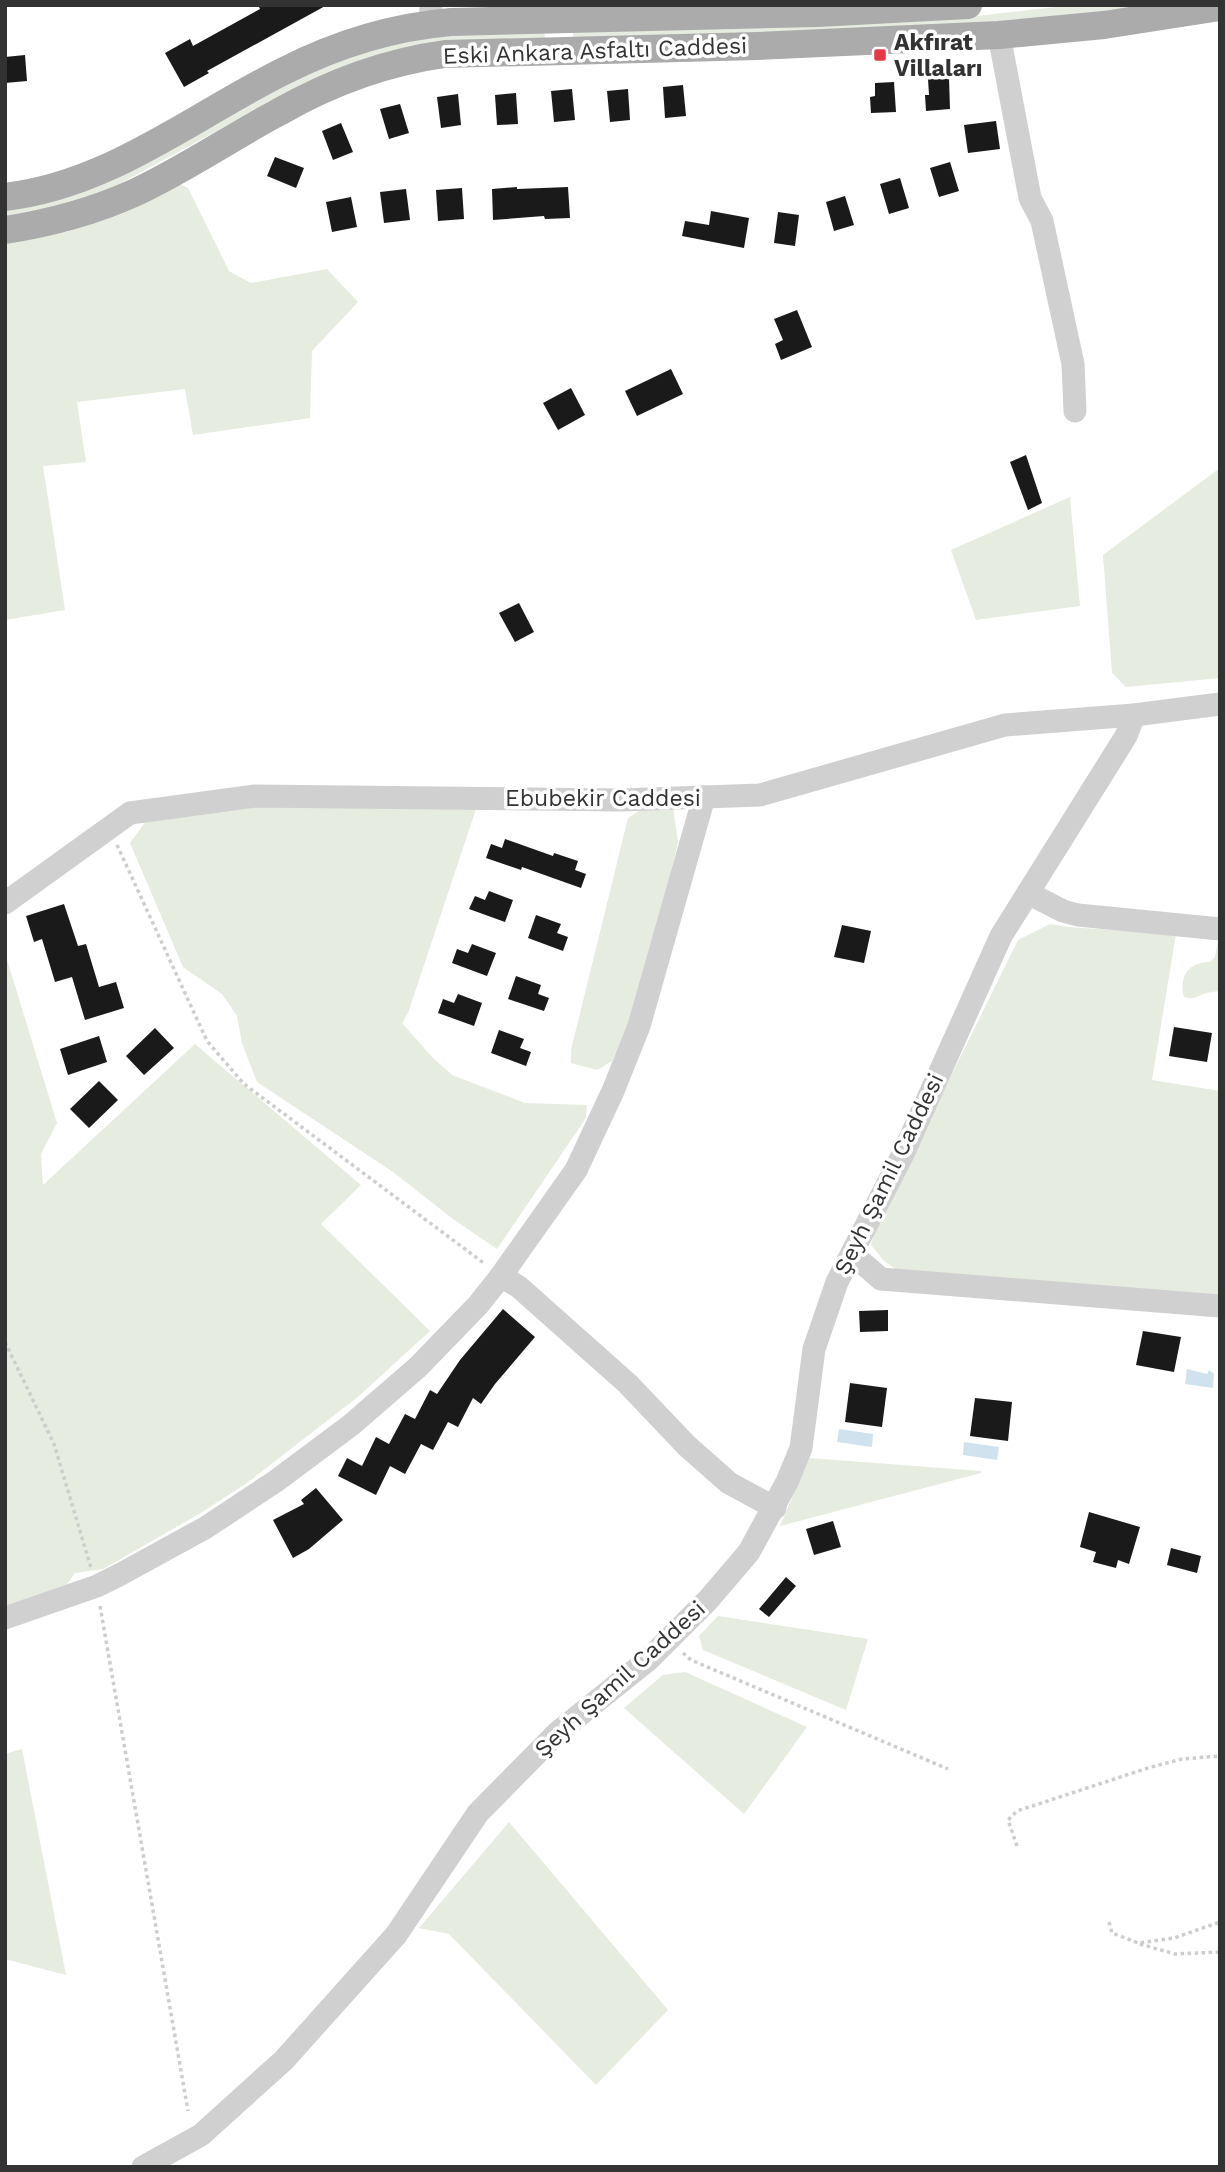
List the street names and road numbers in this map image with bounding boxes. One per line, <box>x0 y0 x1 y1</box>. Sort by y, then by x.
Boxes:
street label: Eski Ankara Asfaltı Caddesi <box>442 32 748 70</box>
street label: Ebubekir Caddesi <box>505 785 701 812</box>
street label: Şeyh Şamil Caddesi <box>829 1069 949 1279</box>
street label: Şeyh Şamil Caddesi <box>529 1595 711 1763</box>

